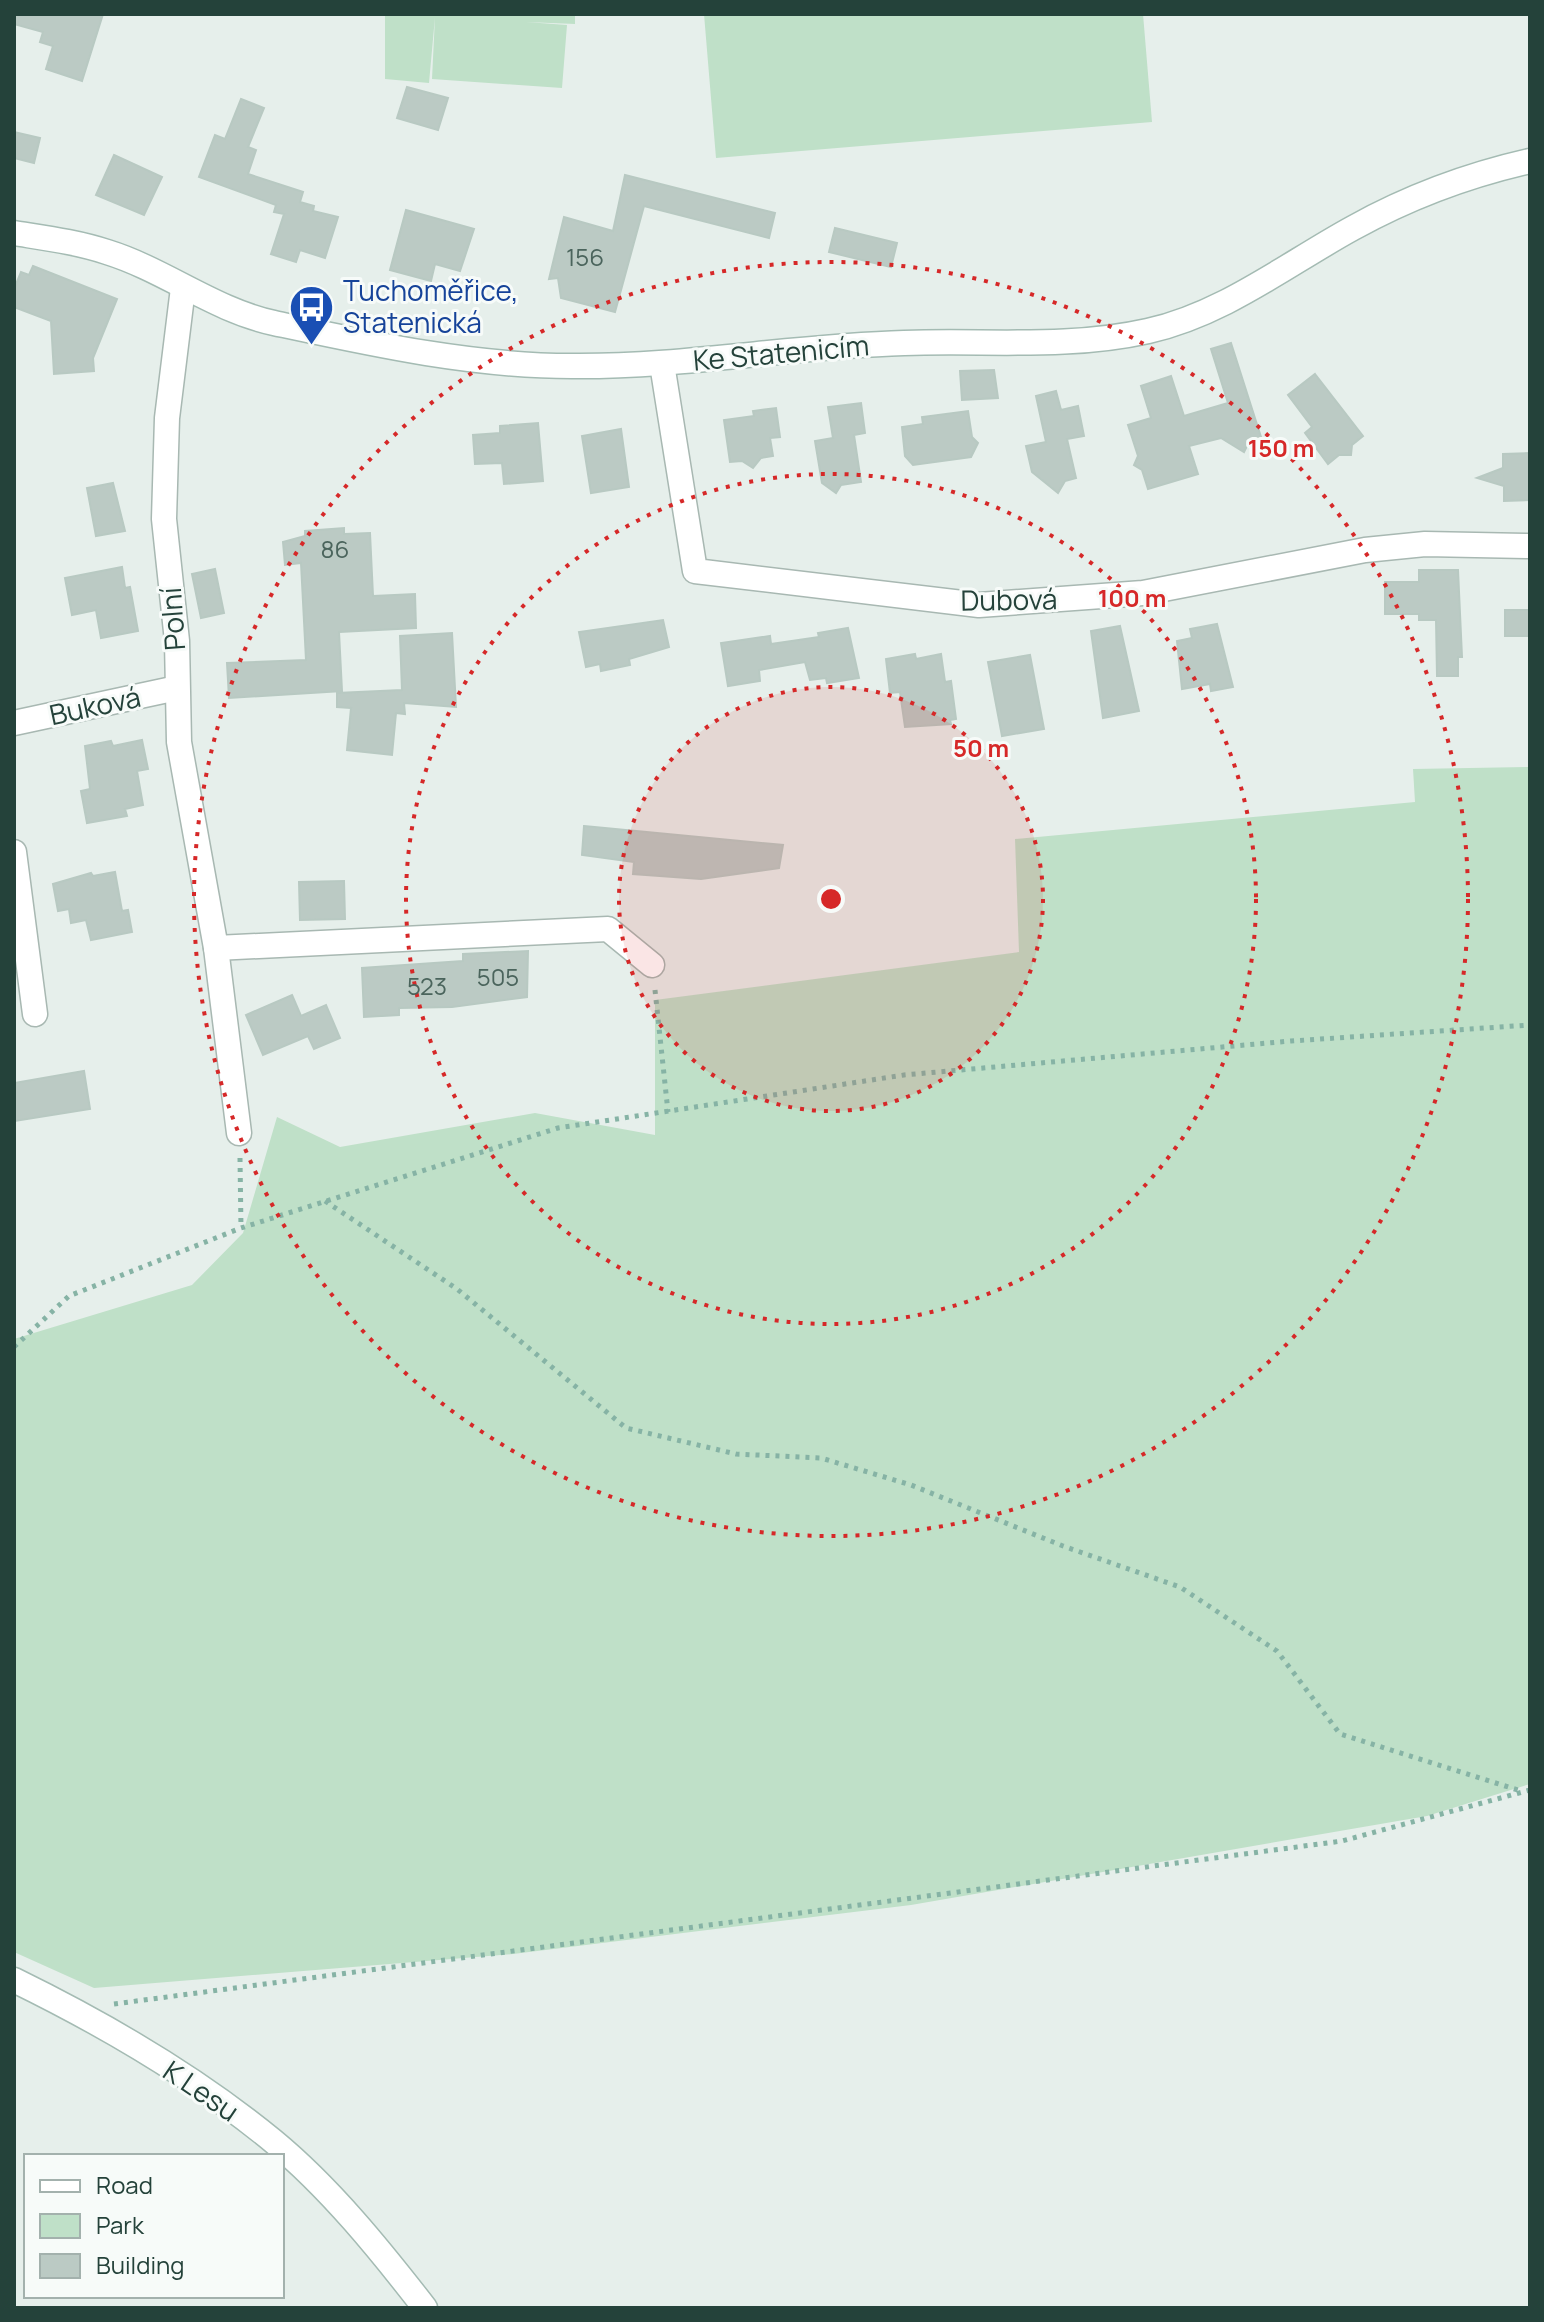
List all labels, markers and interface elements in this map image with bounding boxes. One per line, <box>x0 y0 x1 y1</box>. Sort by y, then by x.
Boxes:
house number: 156 <box>566 240 604 273</box>
place label: Tuchoměřice, Statenická <box>343 271 519 341</box>
bus stop icon: Tuchoměřice, Statenická <box>288 283 336 346</box>
street label: Ke Statenicím <box>691 325 871 379</box>
text: 150 m <box>1248 431 1314 464</box>
house number: 86 <box>321 532 349 565</box>
street label: Dubová <box>960 579 1058 619</box>
text: 100 m <box>1098 581 1166 614</box>
street label: Polní <box>151 586 193 652</box>
street label: Buková <box>46 677 144 733</box>
text: 50 m <box>953 731 1009 764</box>
centre of rings <box>817 885 845 913</box>
house number: 505 <box>477 960 519 993</box>
house number: 523 <box>407 969 447 1002</box>
street label: K Lesu <box>156 2051 247 2129</box>
legend <box>24 2154 284 2298</box>
text: Road <box>96 2168 153 2201</box>
text: Park <box>96 2208 145 2241</box>
text: Building <box>96 2248 184 2281</box>

